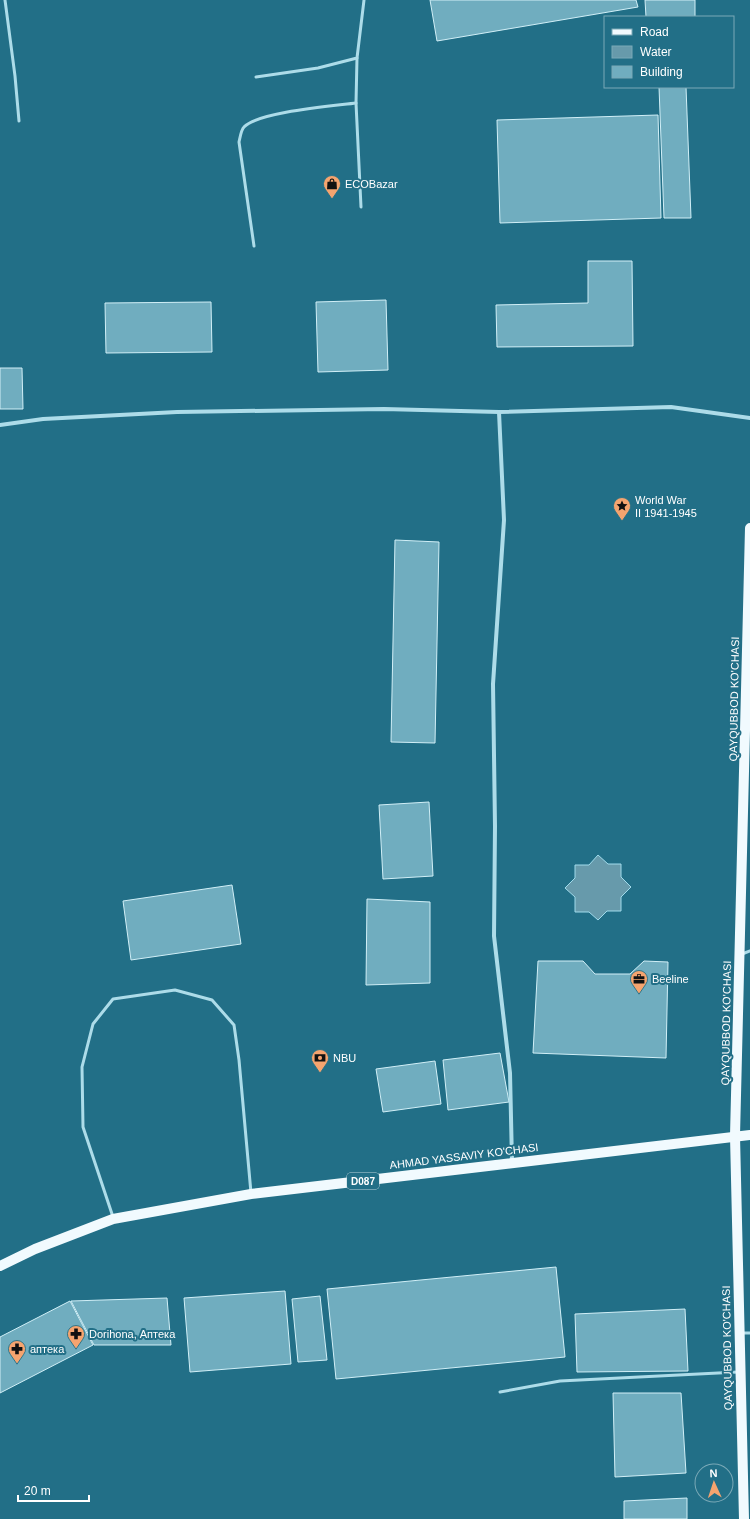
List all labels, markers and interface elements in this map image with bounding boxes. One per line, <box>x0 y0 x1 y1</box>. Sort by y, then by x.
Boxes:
legend <box>604 16 734 88</box>
text: Road <box>640 25 669 39</box>
text: Water <box>640 45 672 59</box>
text: Building <box>640 65 683 79</box>
shop icon: ECOBazar <box>322 174 342 199</box>
place label: ECOBazar <box>345 178 398 190</box>
place label: World War II 1941-1945 <box>635 494 697 519</box>
place icon: World War II 1941-1945 <box>612 496 632 521</box>
street label: QAYQUBBOD KO'CHASI <box>727 637 741 761</box>
street label: QAYQUBBOD KO'CHASI <box>719 961 733 1085</box>
office icon: Beeline <box>629 969 649 994</box>
place label: Beeline <box>652 973 689 985</box>
bank icon: NBU <box>310 1048 330 1073</box>
place label: NBU <box>333 1052 356 1064</box>
street label: AHMAD YASSAVIY KO'CHASI <box>389 1141 539 1171</box>
road number: D087 <box>347 1173 379 1189</box>
street label: QAYQUBBOD KO'CHASI <box>720 1286 734 1410</box>
pharmacy icon: Dorihona, Аптека <box>66 1324 86 1349</box>
place label: Dorihona, Аптека <box>89 1328 176 1340</box>
pharmacy icon: аптека <box>7 1339 27 1364</box>
place label: аптека <box>30 1343 65 1355</box>
north arrow <box>694 1463 734 1503</box>
text: N <box>709 1467 718 1479</box>
scale bar <box>18 1477 89 1503</box>
text: 20 m <box>24 1484 51 1498</box>

